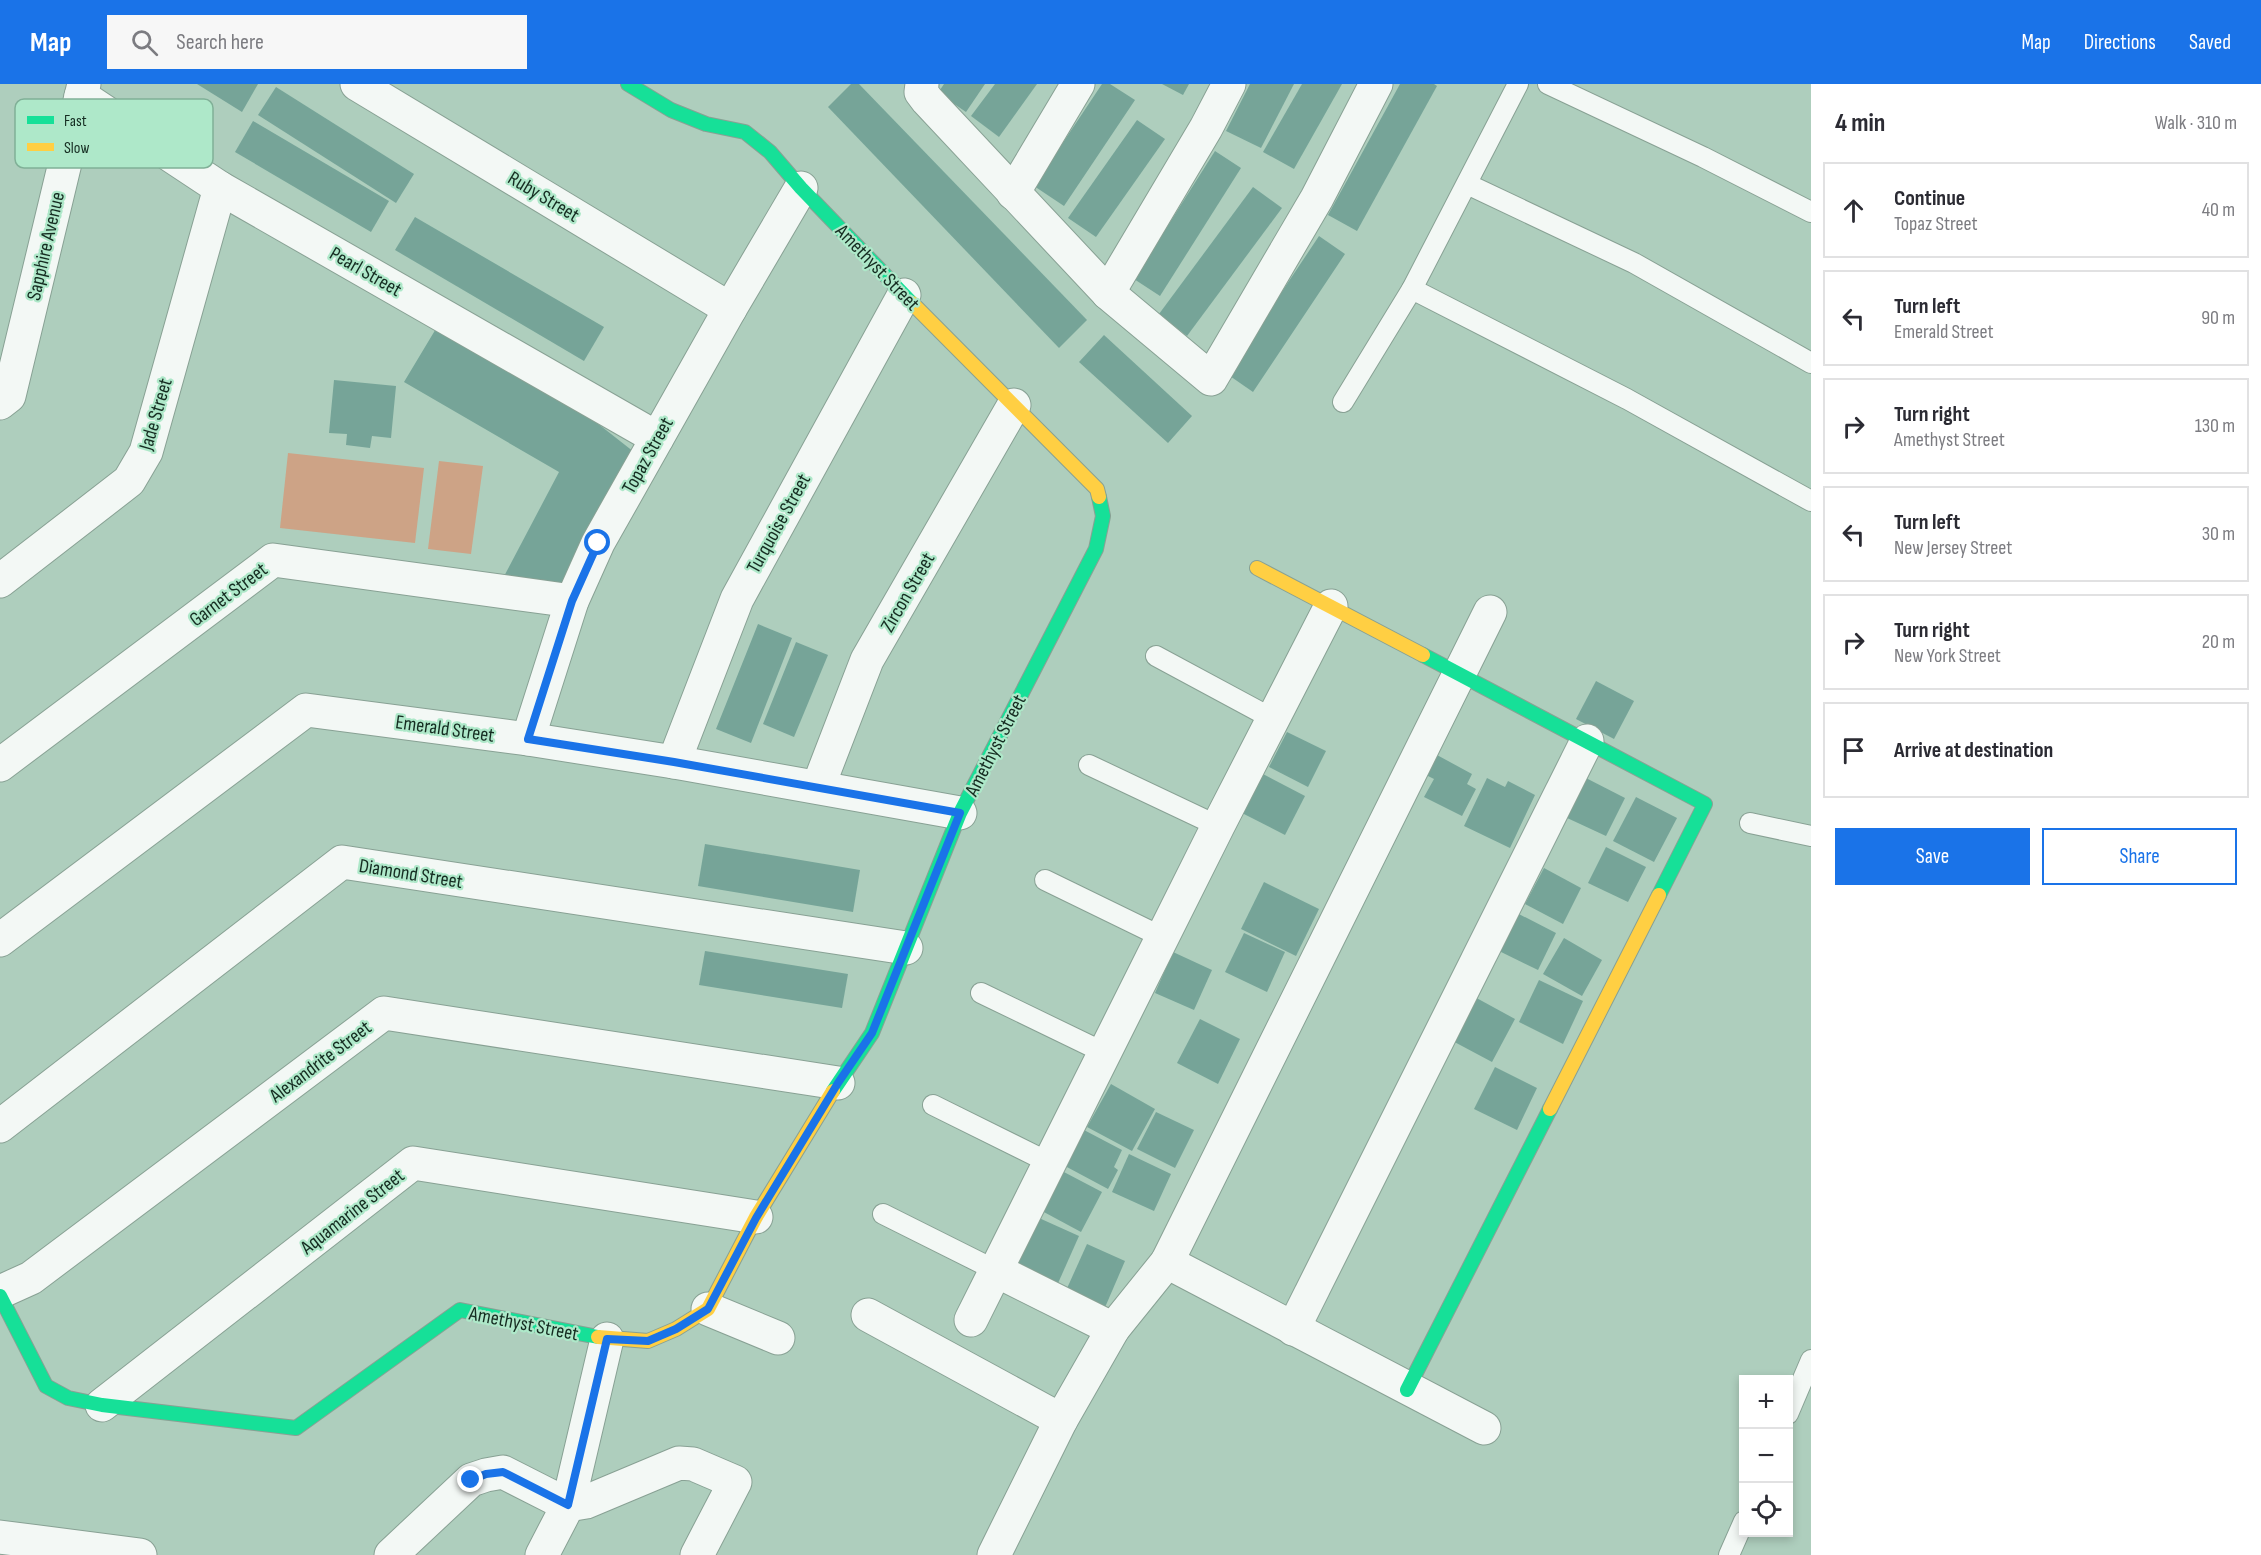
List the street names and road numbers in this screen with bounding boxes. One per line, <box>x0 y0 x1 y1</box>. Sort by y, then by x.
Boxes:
street label: Ruby Street <box>504 166 583 227</box>
street label: Sapphire Avenue <box>22 190 70 303</box>
street label: Amethyst Street <box>829 219 924 316</box>
street label: Pearl Street <box>325 242 406 302</box>
street label: Jade Street <box>134 376 178 454</box>
street label: Topaz Street <box>617 413 679 498</box>
street label: Turquoise Street <box>742 470 816 577</box>
street label: Zircon Street <box>876 549 940 636</box>
street label: Garnet Street <box>185 558 272 632</box>
street label: Amethyst Street <box>960 691 1032 801</box>
street label: Emerald Street <box>394 710 496 748</box>
street label: Diamond Street <box>357 854 464 894</box>
street label: Alexandrite Street <box>264 1016 376 1108</box>
street label: Aquamarine Street <box>295 1164 409 1260</box>
street label: Amethyst Street <box>466 1301 580 1346</box>

